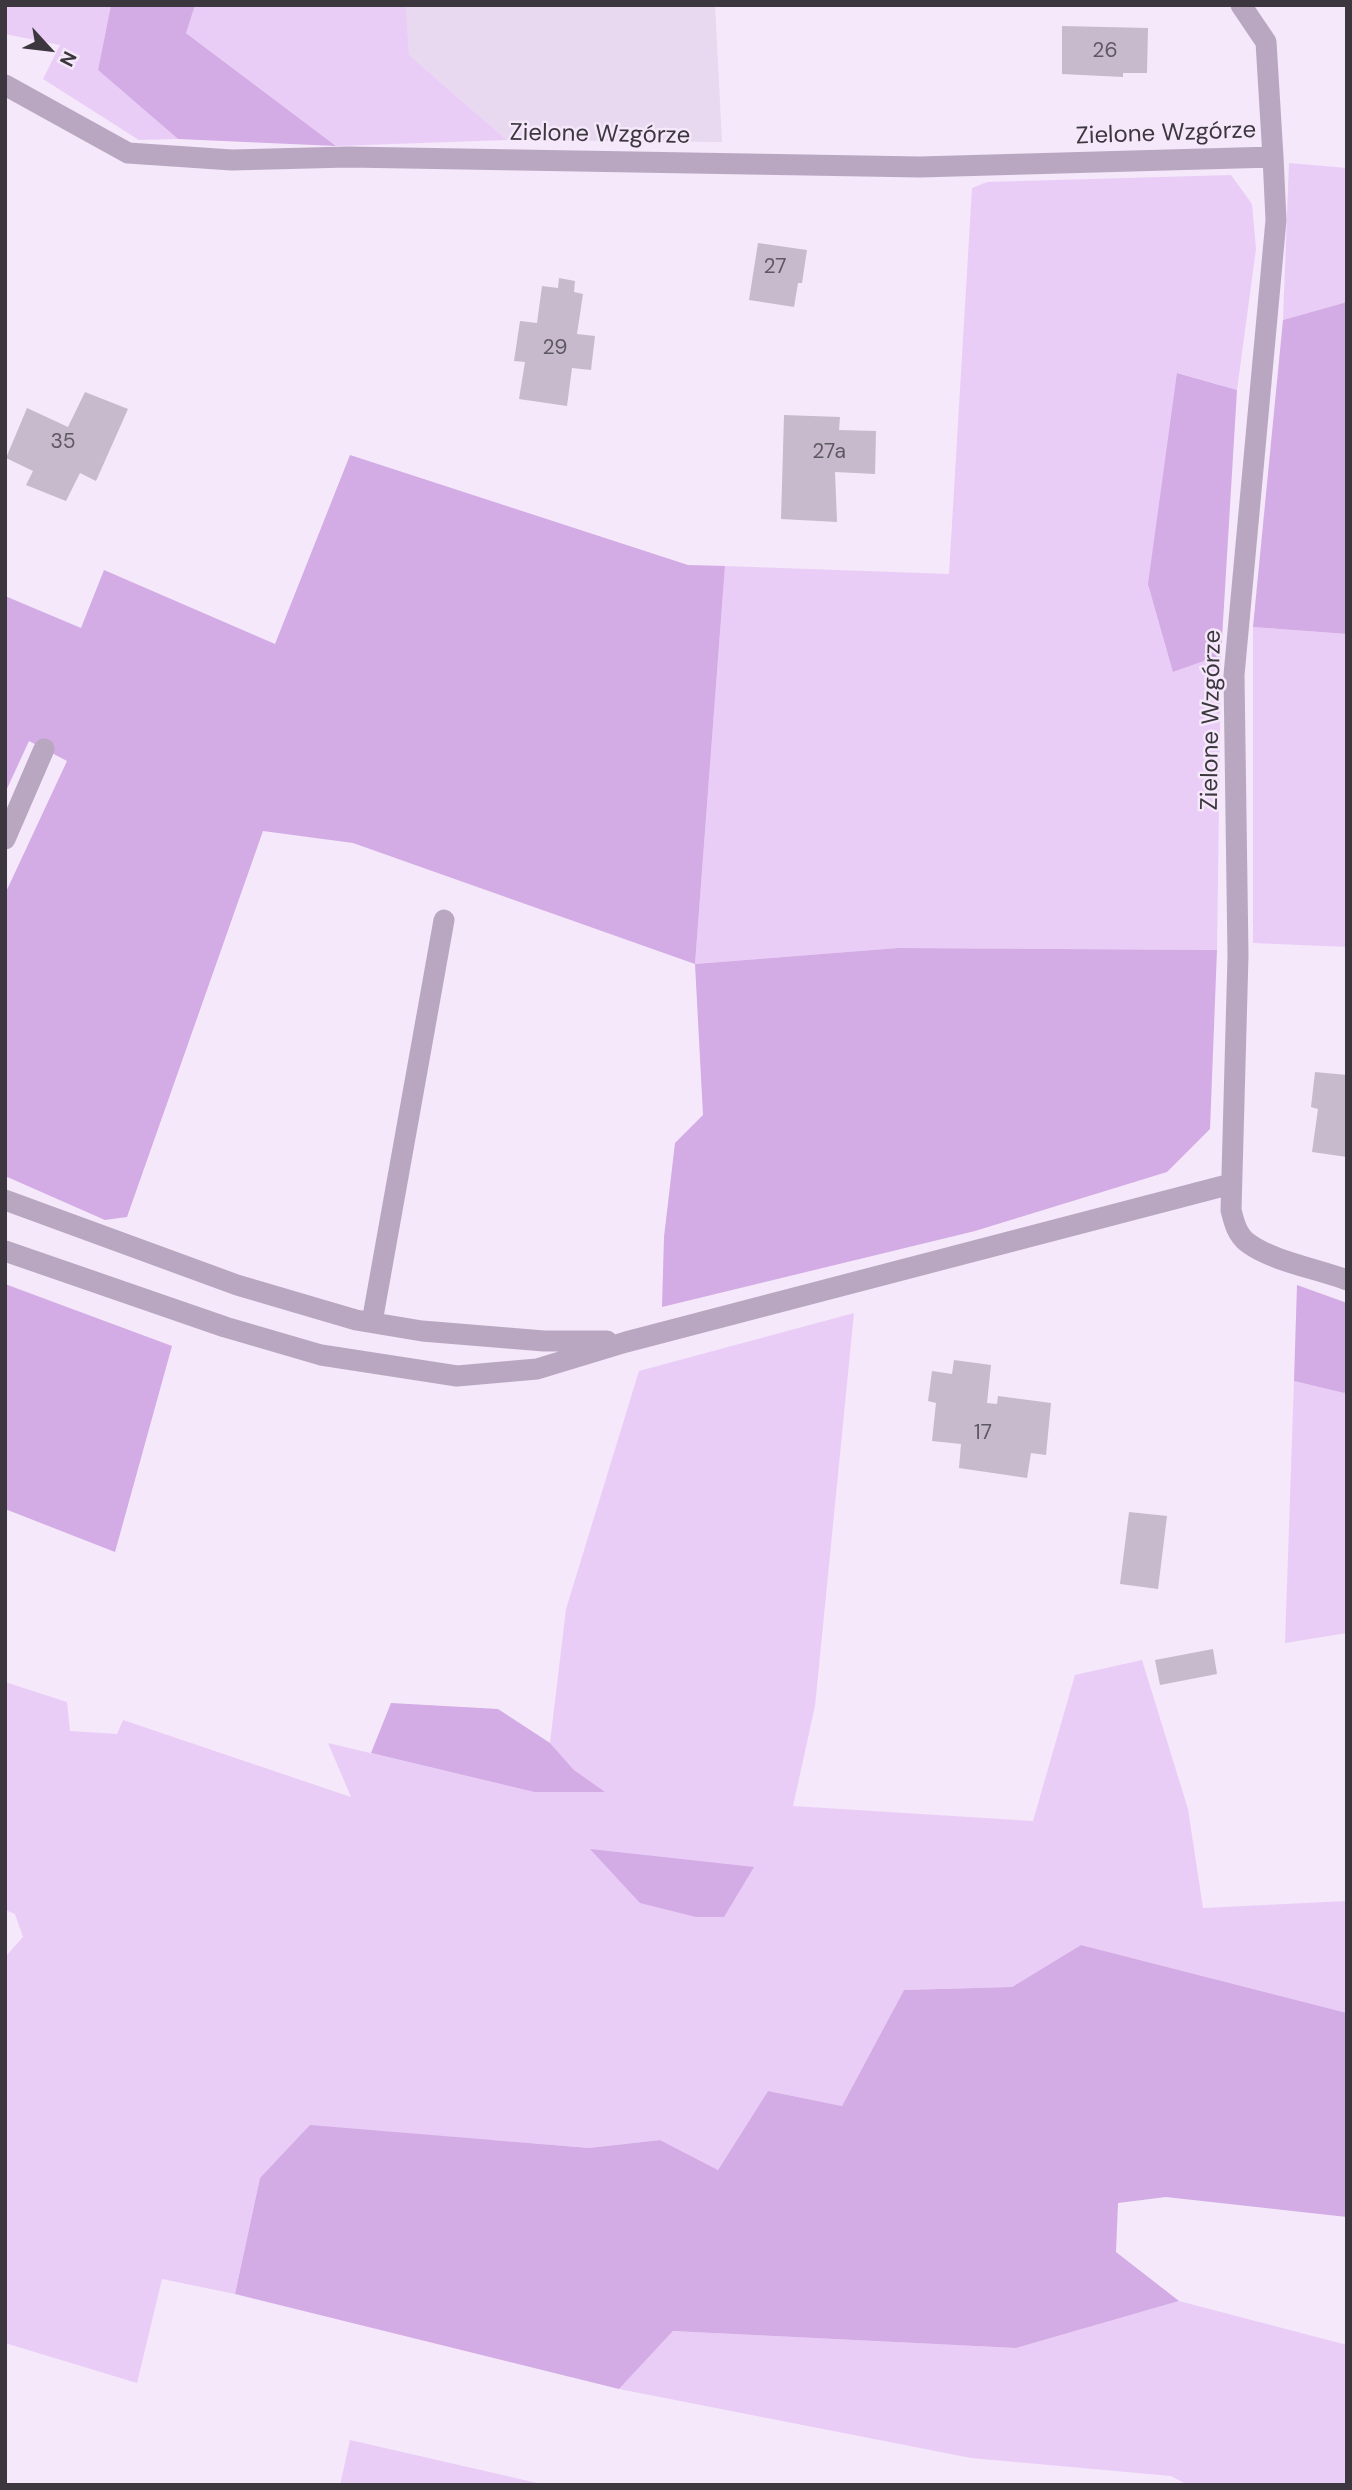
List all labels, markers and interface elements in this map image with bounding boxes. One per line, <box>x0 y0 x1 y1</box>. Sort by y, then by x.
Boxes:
north arrow <box>14 14 84 84</box>
house number: 26 <box>1092 38 1118 64</box>
text: N <box>54 47 82 71</box>
street label: Zielone Wzgórze <box>1075 116 1257 152</box>
street label: Zielone Wzgórze <box>509 119 691 151</box>
house number: 27 <box>764 254 786 280</box>
house number: 29 <box>542 335 568 361</box>
house number: 35 <box>50 429 76 455</box>
house number: 27a <box>812 439 846 465</box>
street label: Zielone Wzgórze <box>1196 629 1228 811</box>
house number: 17 <box>974 1420 992 1446</box>

